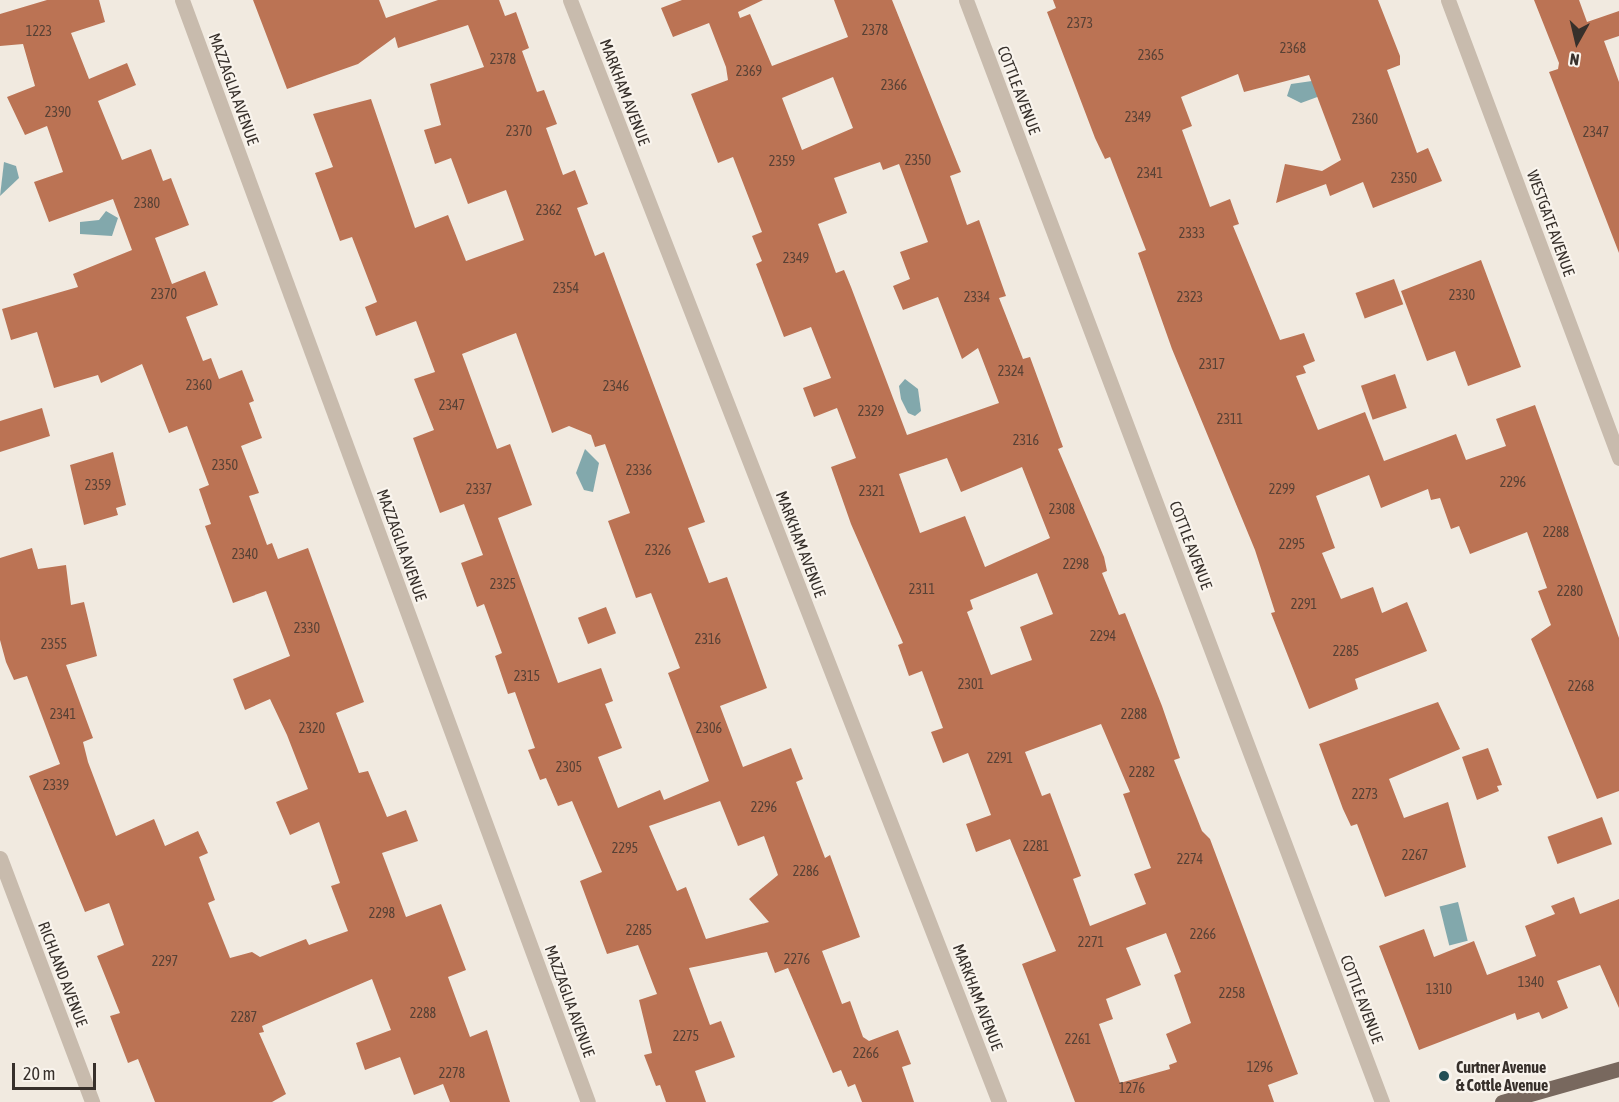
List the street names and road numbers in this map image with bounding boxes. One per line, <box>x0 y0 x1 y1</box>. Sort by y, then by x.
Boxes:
street label: MAZZAGLIA AVENUE <box>205 31 263 147</box>
street label: MARKHAM AVENUE <box>596 36 654 148</box>
street label: COTTLE AVENUE <box>993 43 1045 137</box>
street label: WESTGATE AVENUE <box>1523 167 1579 279</box>
street label: MAZZAGLIA AVENUE <box>373 487 431 603</box>
street label: MARKHAM AVENUE <box>772 488 830 600</box>
street label: COTTLE AVENUE <box>1165 498 1217 592</box>
street label: RICHLAND AVENUE <box>34 919 92 1029</box>
street label: MARKHAM AVENUE <box>949 941 1007 1053</box>
street label: MAZZAGLIA AVENUE <box>541 943 599 1059</box>
street label: COTTLE AVENUE <box>1336 952 1388 1046</box>

